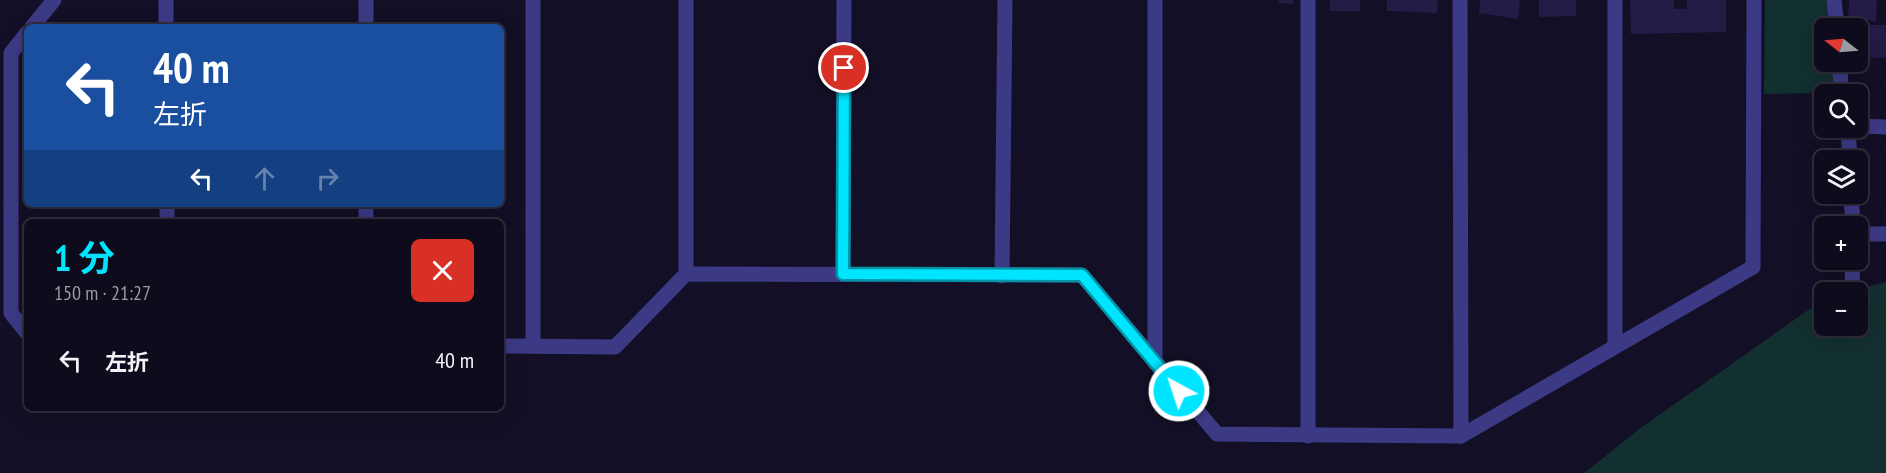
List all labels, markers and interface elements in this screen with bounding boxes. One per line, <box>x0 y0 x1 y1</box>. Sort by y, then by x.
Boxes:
north arrow <box>1814 18 1868 72</box>
map controls <box>1814 18 1868 336</box>
text: 40 m <box>153 40 230 95</box>
pin <box>818 42 869 93</box>
icon: left <box>54 48 132 126</box>
icon: arrive <box>827 51 860 84</box>
button: search <box>1814 84 1868 138</box>
text: 左折 <box>153 97 207 131</box>
button: layers <box>1814 150 1868 204</box>
icon: left <box>185 162 218 195</box>
icon: ahead <box>248 162 281 195</box>
icon: right <box>311 162 344 195</box>
button: + <box>1814 216 1868 270</box>
text: 1 分 <box>54 234 115 281</box>
button: close <box>411 239 474 302</box>
text: 150 m · 21:27 <box>54 280 151 306</box>
button: − <box>1814 282 1868 336</box>
icon: left <box>54 344 87 377</box>
text: 40 m <box>435 346 474 374</box>
text: 左折 <box>105 348 149 376</box>
position arrow <box>1147 359 1211 423</box>

